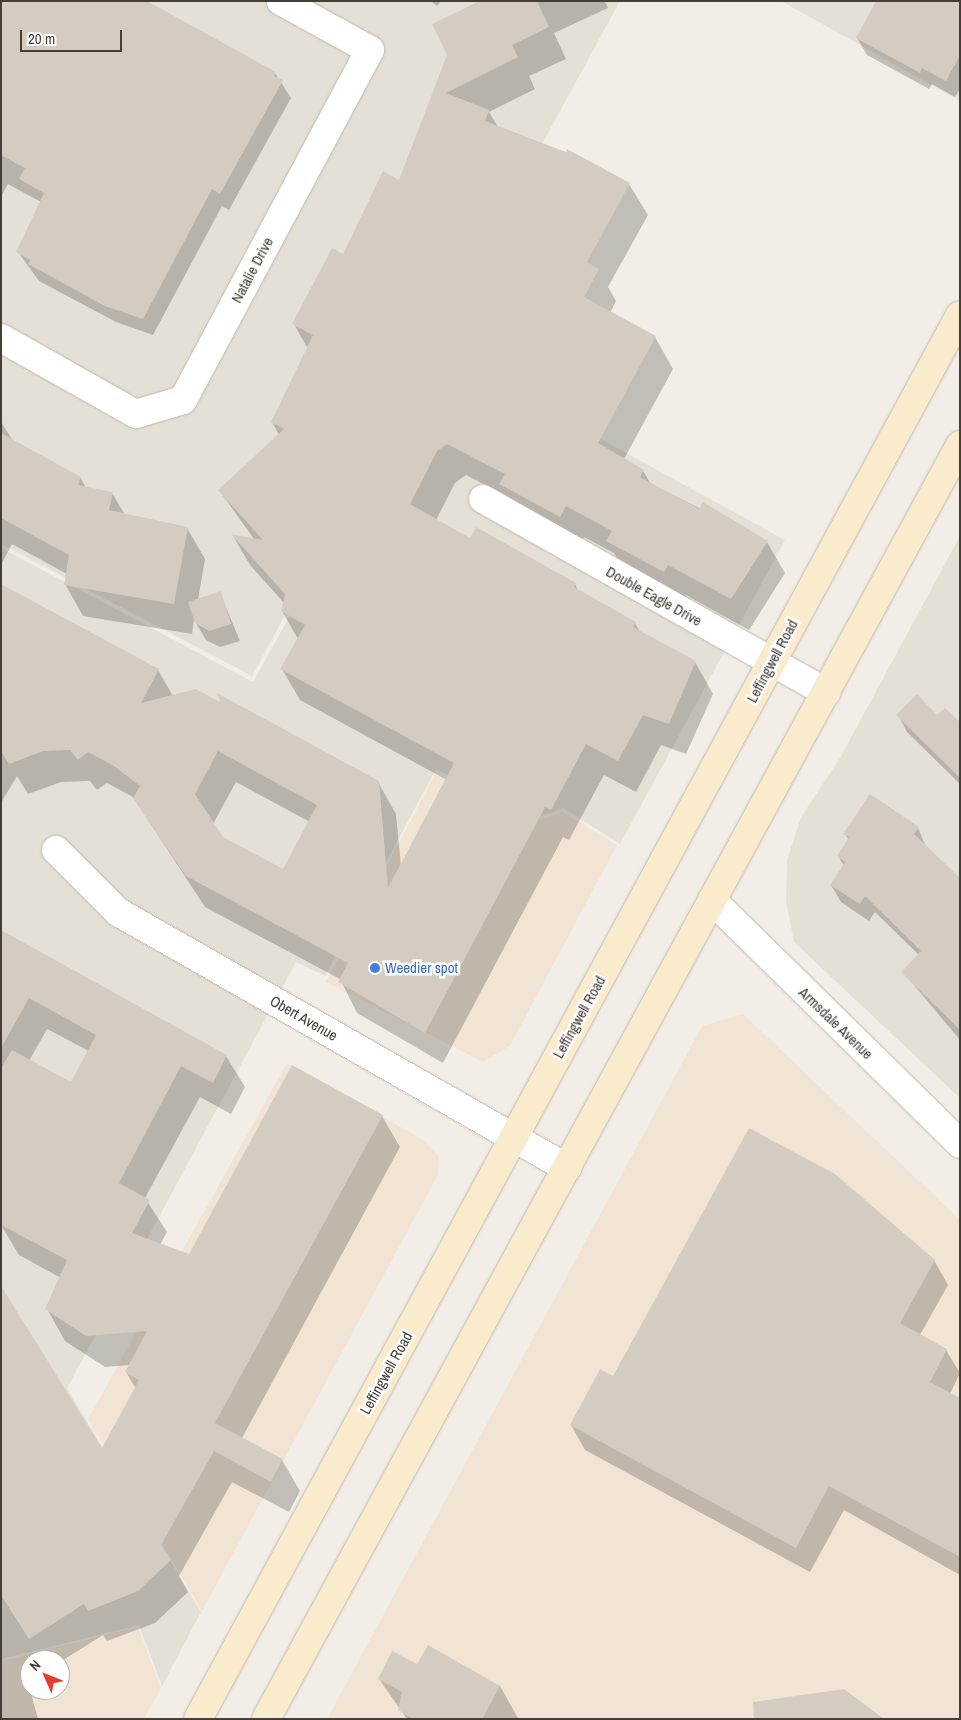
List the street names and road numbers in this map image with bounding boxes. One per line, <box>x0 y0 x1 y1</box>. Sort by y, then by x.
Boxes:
street label: Natalie Drive <box>227 234 277 306</box>
street label: Double Eagle Drive <box>603 562 705 630</box>
street label: Leffingwell Road <box>743 616 801 706</box>
street label: Leffingwell Road <box>549 973 609 1061</box>
street label: Armsdale Avenue <box>795 983 877 1063</box>
street label: Obert Avenue <box>267 991 341 1045</box>
street label: Leffingwell Road <box>356 1329 416 1417</box>

